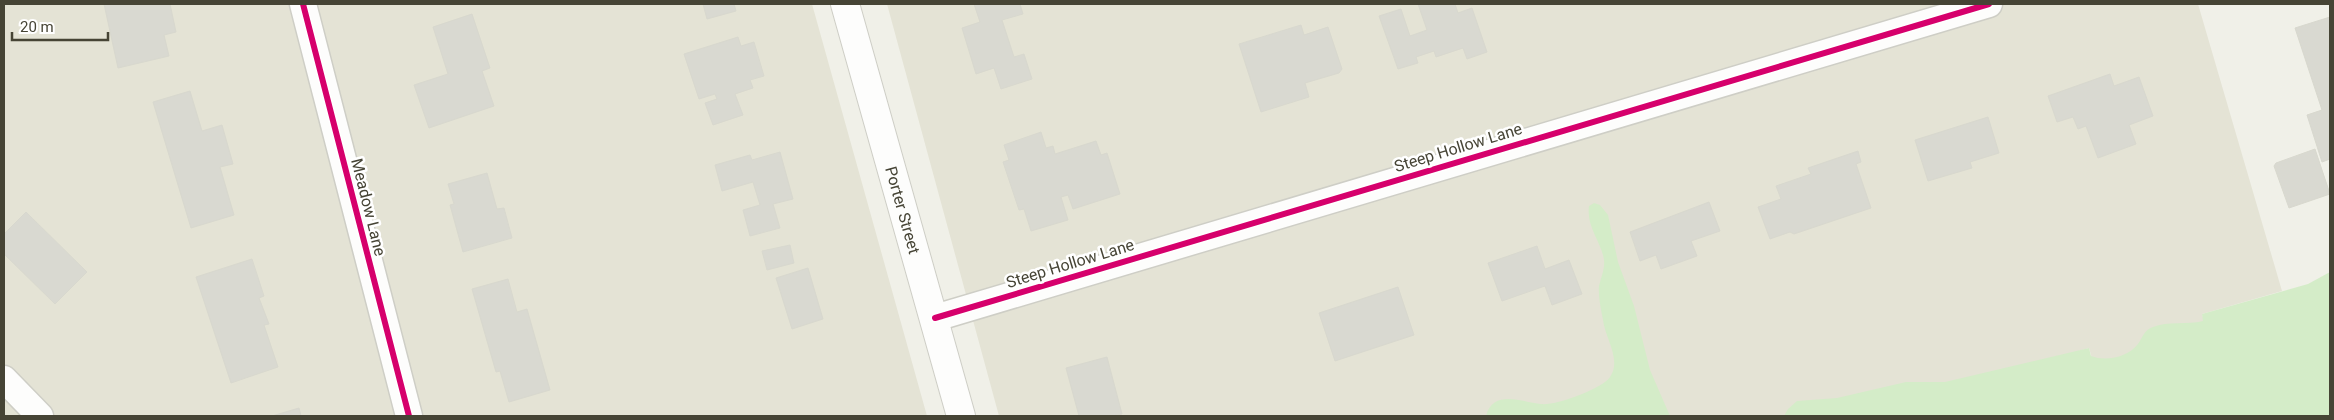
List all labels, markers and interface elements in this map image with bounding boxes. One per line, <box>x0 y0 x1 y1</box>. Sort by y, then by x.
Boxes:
scale bar <box>12 10 109 42</box>
text: 20 m <box>20 18 54 36</box>
street label: Steep Hollow Lane <box>1392 119 1524 176</box>
street label: Meadow Lane <box>347 156 390 258</box>
street label: Porter Street <box>881 164 924 256</box>
street label: Steep Hollow Lane <box>1004 235 1136 292</box>

